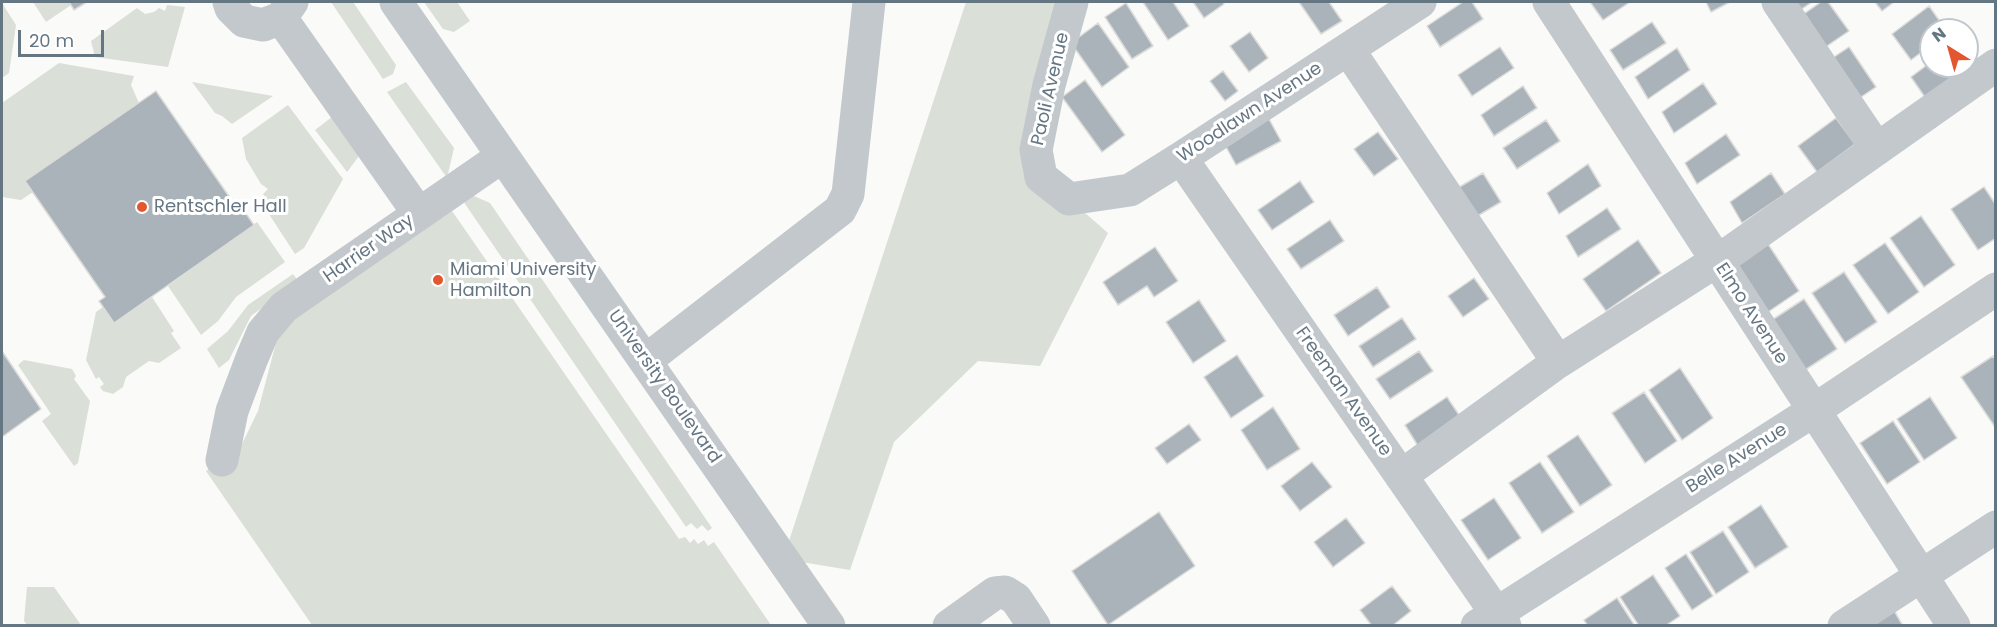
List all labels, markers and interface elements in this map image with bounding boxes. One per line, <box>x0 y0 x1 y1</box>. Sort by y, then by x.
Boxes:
scale bar <box>21 18 106 56</box>
north arrow <box>1919 18 1979 78</box>
text: N <box>1927 22 1951 48</box>
text: 20 m <box>29 28 74 53</box>
street label: Paoli Avenue <box>1028 30 1074 148</box>
street label: Woodlawn Avenue <box>1174 58 1326 168</box>
place label: Rentschler Hall <box>154 196 287 218</box>
marker: Rentschler Hall <box>135 200 149 214</box>
street label: Harrier Way <box>320 210 418 288</box>
place label: Miami University Hamilton <box>450 259 596 302</box>
street label: Elmo Avenue <box>1710 259 1792 369</box>
marker: Miami University Hamilton <box>431 273 445 287</box>
street label: University Boulevard <box>603 306 725 468</box>
street label: Freeman Avenue <box>1290 323 1396 461</box>
street label: Belle Avenue <box>1683 419 1791 499</box>

